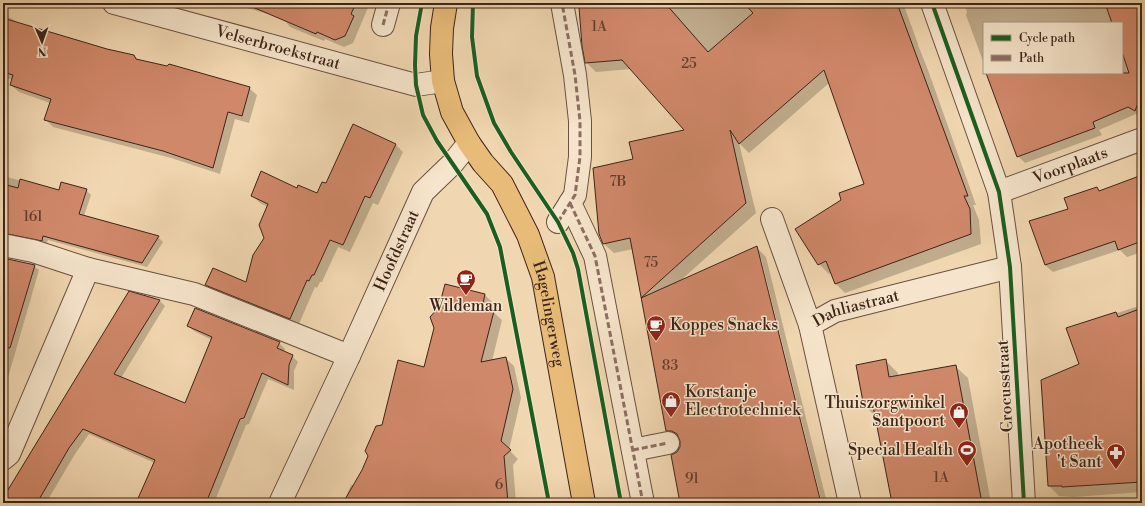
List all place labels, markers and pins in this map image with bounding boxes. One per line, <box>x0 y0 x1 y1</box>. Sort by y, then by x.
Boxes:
cafe icon: Wildeman <box>455 268 477 296</box>
place label: Wildeman <box>429 296 503 316</box>
cafe icon: Koppes Snacks <box>645 314 667 342</box>
place label: Koppes Snacks <box>670 315 778 335</box>
place label: Korstanje Electrotechniek <box>685 382 802 420</box>
shop icon: Korstanje Electrotechniek <box>660 390 682 418</box>
place label: Thuiszorgwinkel Santpoort <box>825 393 945 431</box>
shop icon: Thuiszorgwinkel Santpoort <box>948 401 970 429</box>
place label: Apotheek 't Sant <box>1032 434 1104 472</box>
sports icon: Special Health <box>956 439 978 467</box>
place label: Special Health <box>848 440 953 460</box>
pharmacy icon: Apotheek 't Sant <box>1105 442 1127 470</box>

